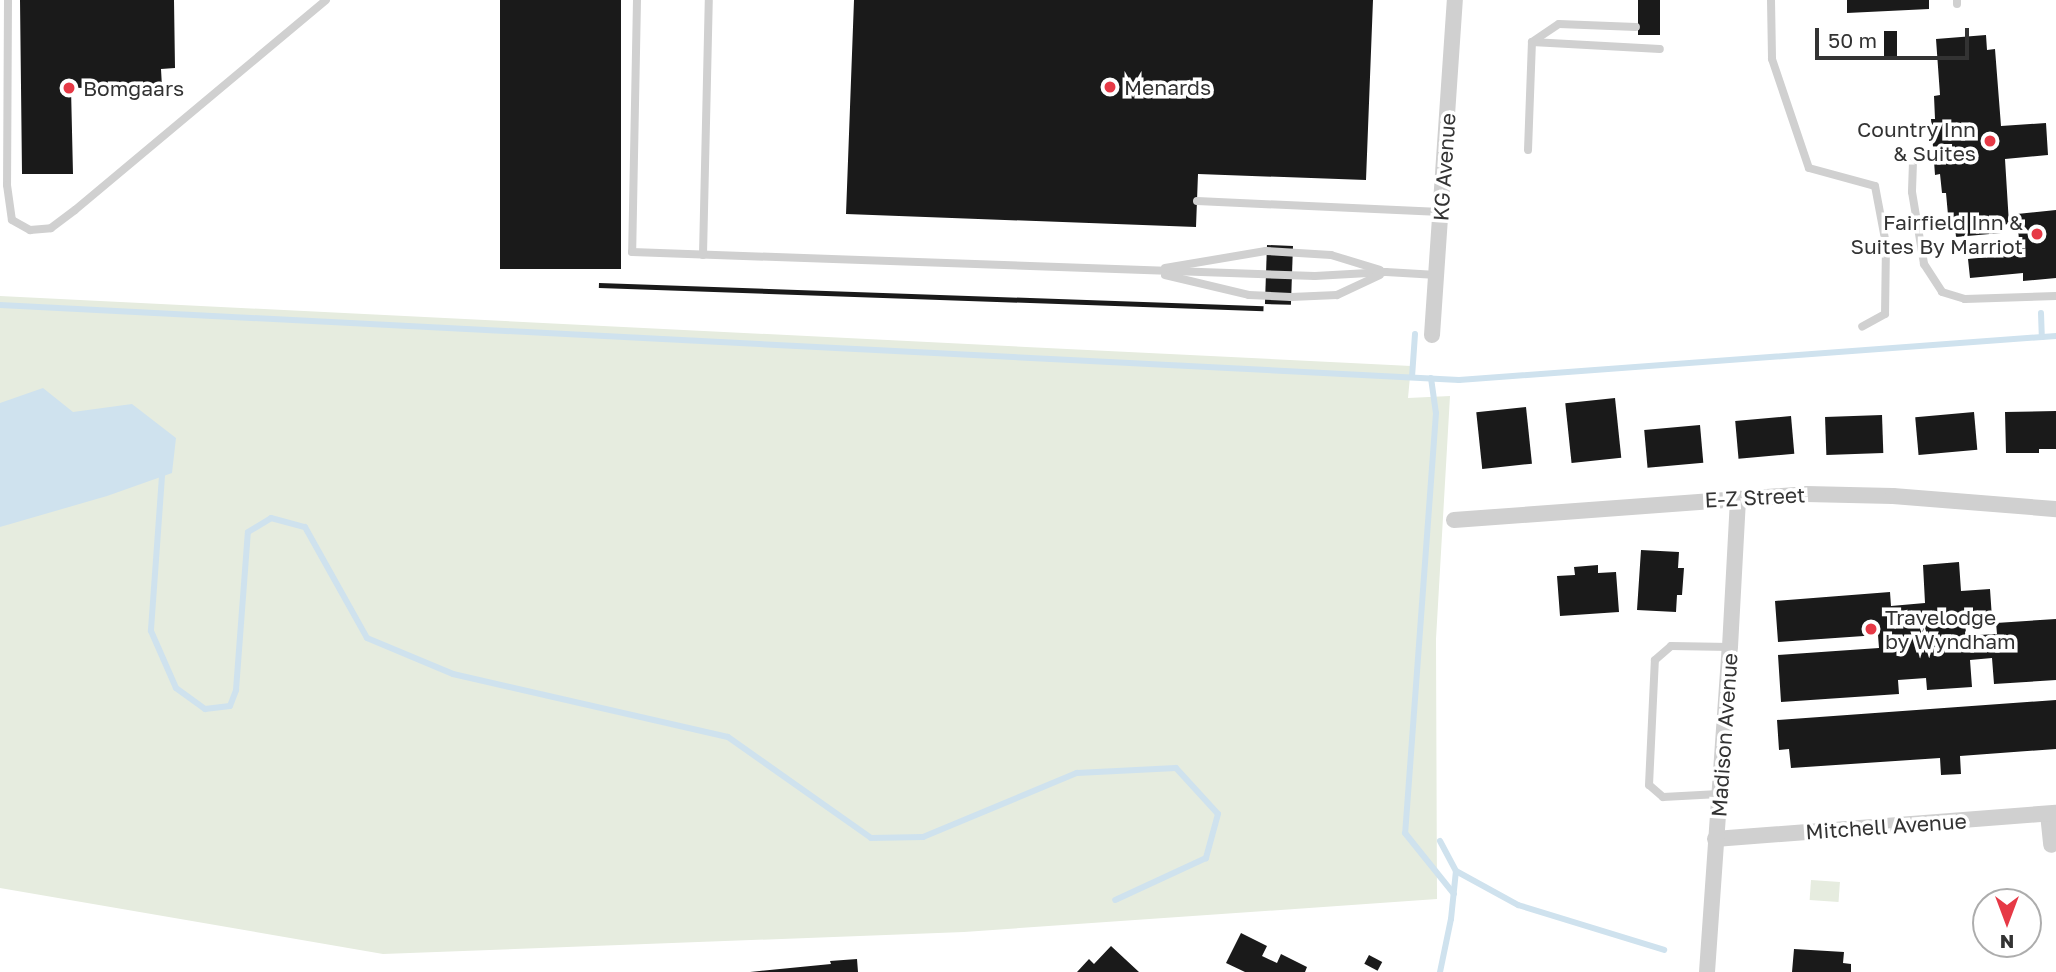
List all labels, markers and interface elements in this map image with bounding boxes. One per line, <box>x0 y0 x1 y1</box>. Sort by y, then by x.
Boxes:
scale bar <box>1818 14 1972 58</box>
text: 50 m <box>1828 27 1877 53</box>
place label: Menards <box>1124 74 1211 100</box>
place label: Bomgaars <box>83 75 184 101</box>
marker: Menards <box>1102 79 1118 95</box>
marker: Bomgaars <box>61 80 77 96</box>
street label: KG Avenue <box>1428 112 1460 222</box>
place label: Country Inn & Suites <box>1857 116 1976 166</box>
marker: Country Inn & Suites <box>1982 133 1998 149</box>
place label: Fairfield Inn & Suites By Marriot <box>1850 209 2023 259</box>
marker: Fairfield Inn & Suites By Marriot <box>2029 226 2045 242</box>
street label: E-Z Street <box>1704 482 1806 512</box>
place label: Travelodge by Wyndham <box>1885 604 2016 654</box>
marker: Travelodge by Wyndham <box>1863 621 1879 637</box>
street label: Madison Avenue <box>1706 652 1742 818</box>
street label: Mitchell Avenue <box>1805 808 1967 844</box>
north arrow <box>1972 888 2042 958</box>
text: N <box>2000 931 2014 954</box>

